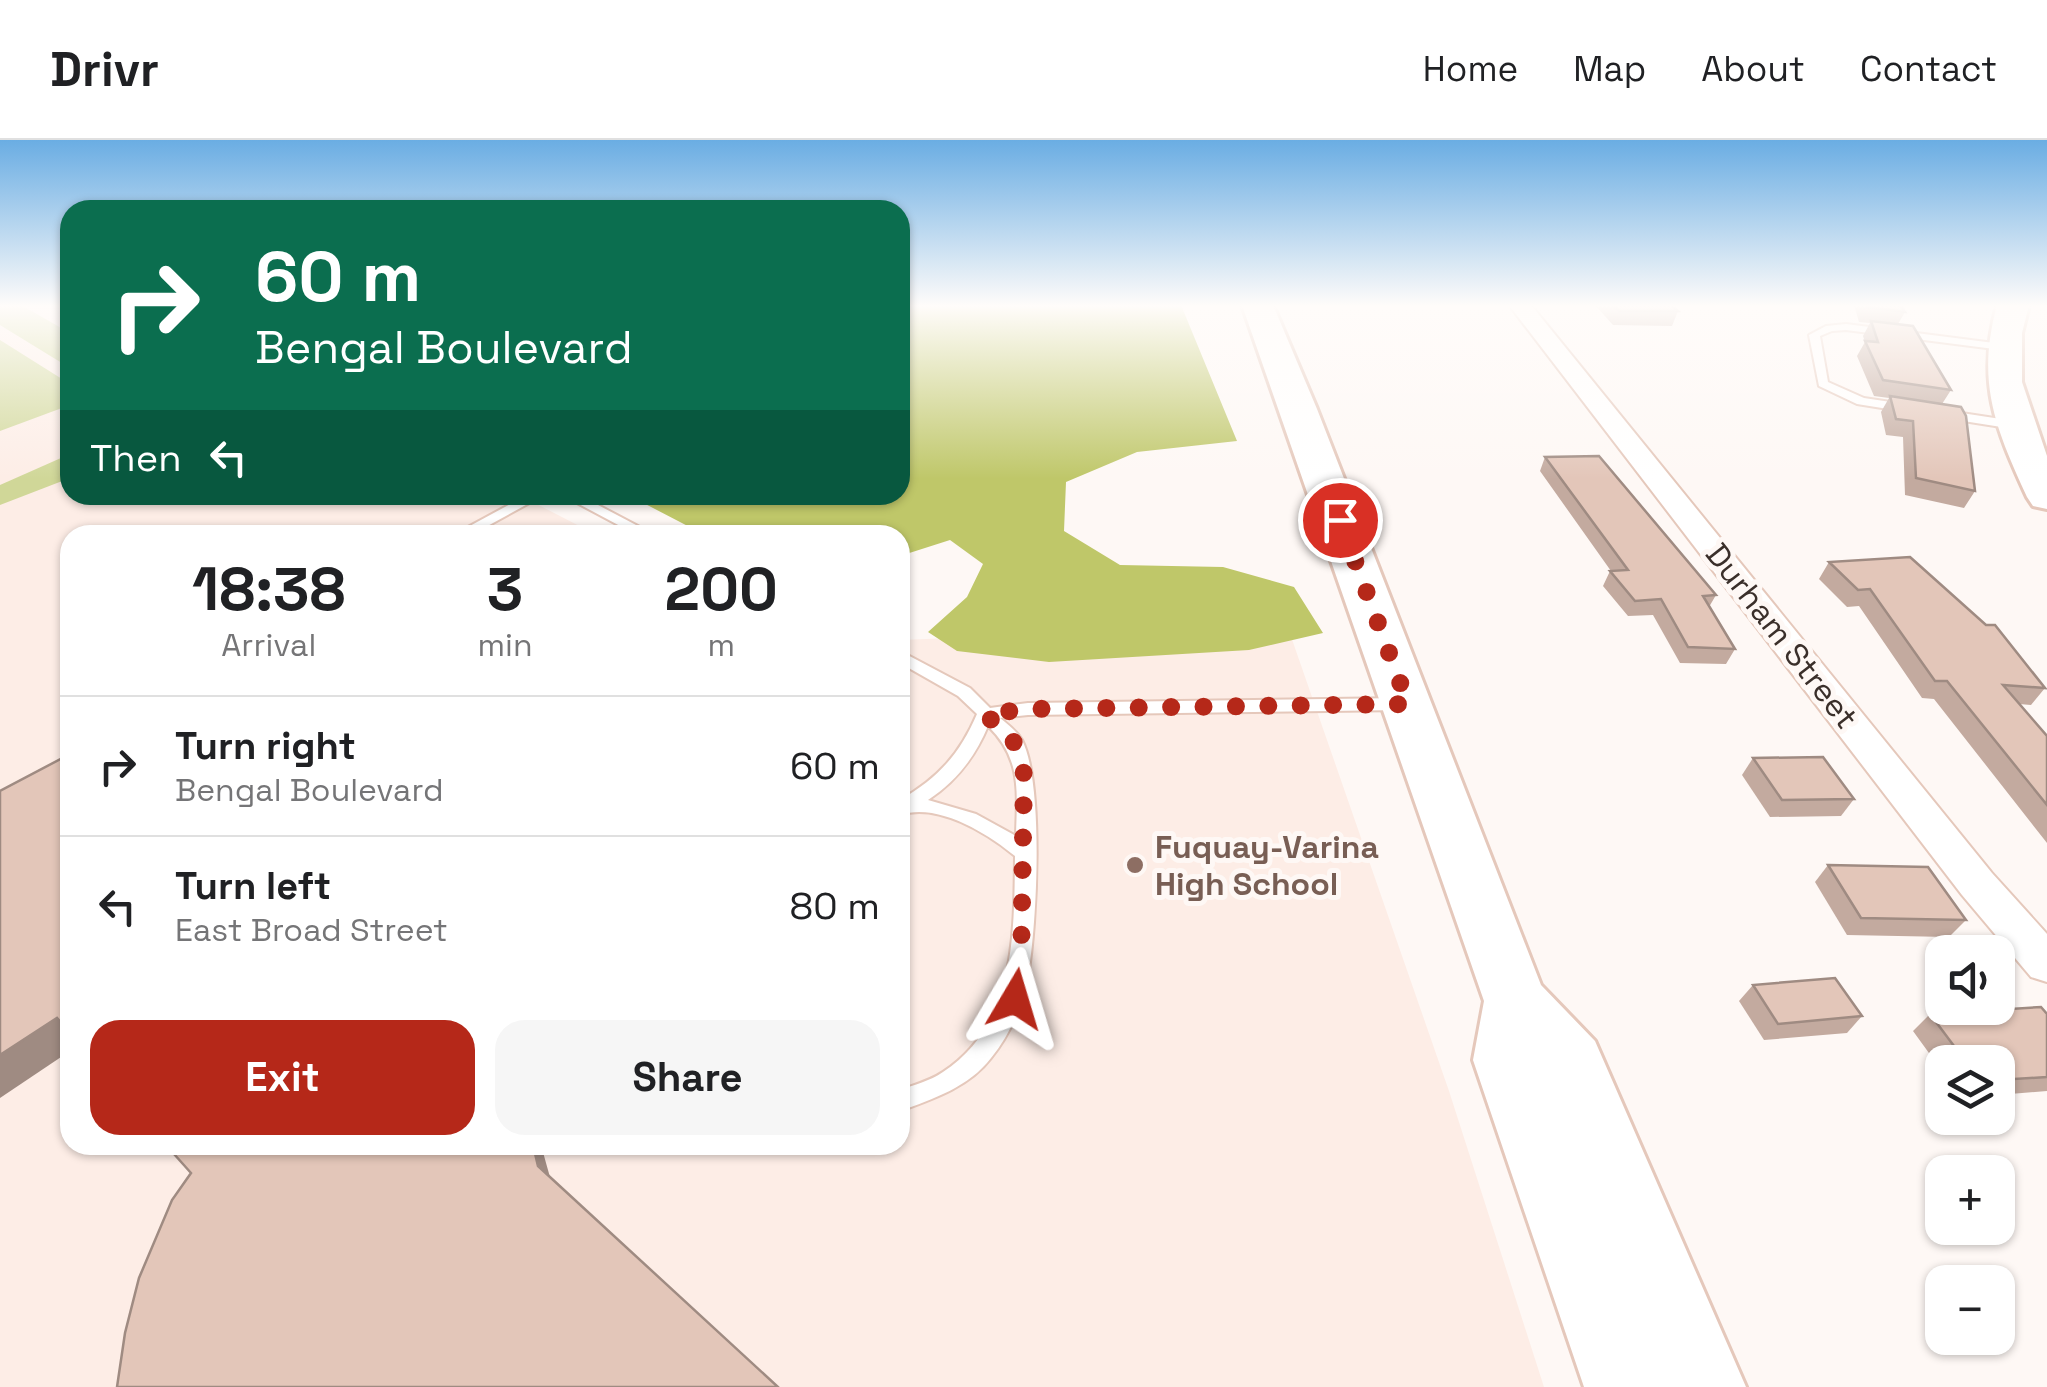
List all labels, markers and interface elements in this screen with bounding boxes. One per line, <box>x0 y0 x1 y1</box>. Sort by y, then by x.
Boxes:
text: Drivr <box>50 39 159 100</box>
text: Home <box>1423 47 1518 91</box>
text: Map <box>1573 47 1646 91</box>
text: About <box>1701 47 1805 91</box>
text: Contact <box>1860 47 1997 91</box>
text: 60 m <box>255 232 421 321</box>
icon: right <box>90 240 220 370</box>
text: Bengal Boulevard <box>255 319 633 376</box>
icon: left <box>201 430 256 485</box>
text: Then <box>90 434 181 482</box>
pin <box>1298 478 1383 563</box>
icon: arrive <box>1313 493 1368 548</box>
street label: Durham Street <box>1697 535 1867 737</box>
text: 18:38 <box>192 551 346 628</box>
text: 3 <box>487 551 523 628</box>
text: 200 <box>665 551 778 628</box>
text: Arrival <box>221 625 316 665</box>
text: min <box>478 625 533 665</box>
text: m <box>708 625 735 665</box>
text: Turn right <box>175 722 356 770</box>
icon: right <box>90 739 145 794</box>
text: 60 m <box>790 742 880 790</box>
text: Bengal Boulevard <box>175 770 444 810</box>
place label: Fuquay-Varina High School <box>1155 827 1379 904</box>
marker: Fuquay-Varina High School <box>1124 854 1146 876</box>
text: Turn left <box>175 862 331 910</box>
icon: left <box>90 879 145 934</box>
text: 80 m <box>790 882 880 930</box>
text: East Broad Street <box>175 910 448 950</box>
map controls <box>1925 935 2015 1355</box>
button: sound <box>1925 935 2015 1025</box>
position arrow <box>963 947 1067 1051</box>
button: Exit <box>90 1020 475 1135</box>
button: Share <box>495 1020 880 1135</box>
button: layers <box>1925 1045 2015 1135</box>
button: + <box>1925 1155 2015 1245</box>
button: − <box>1925 1265 2015 1355</box>

